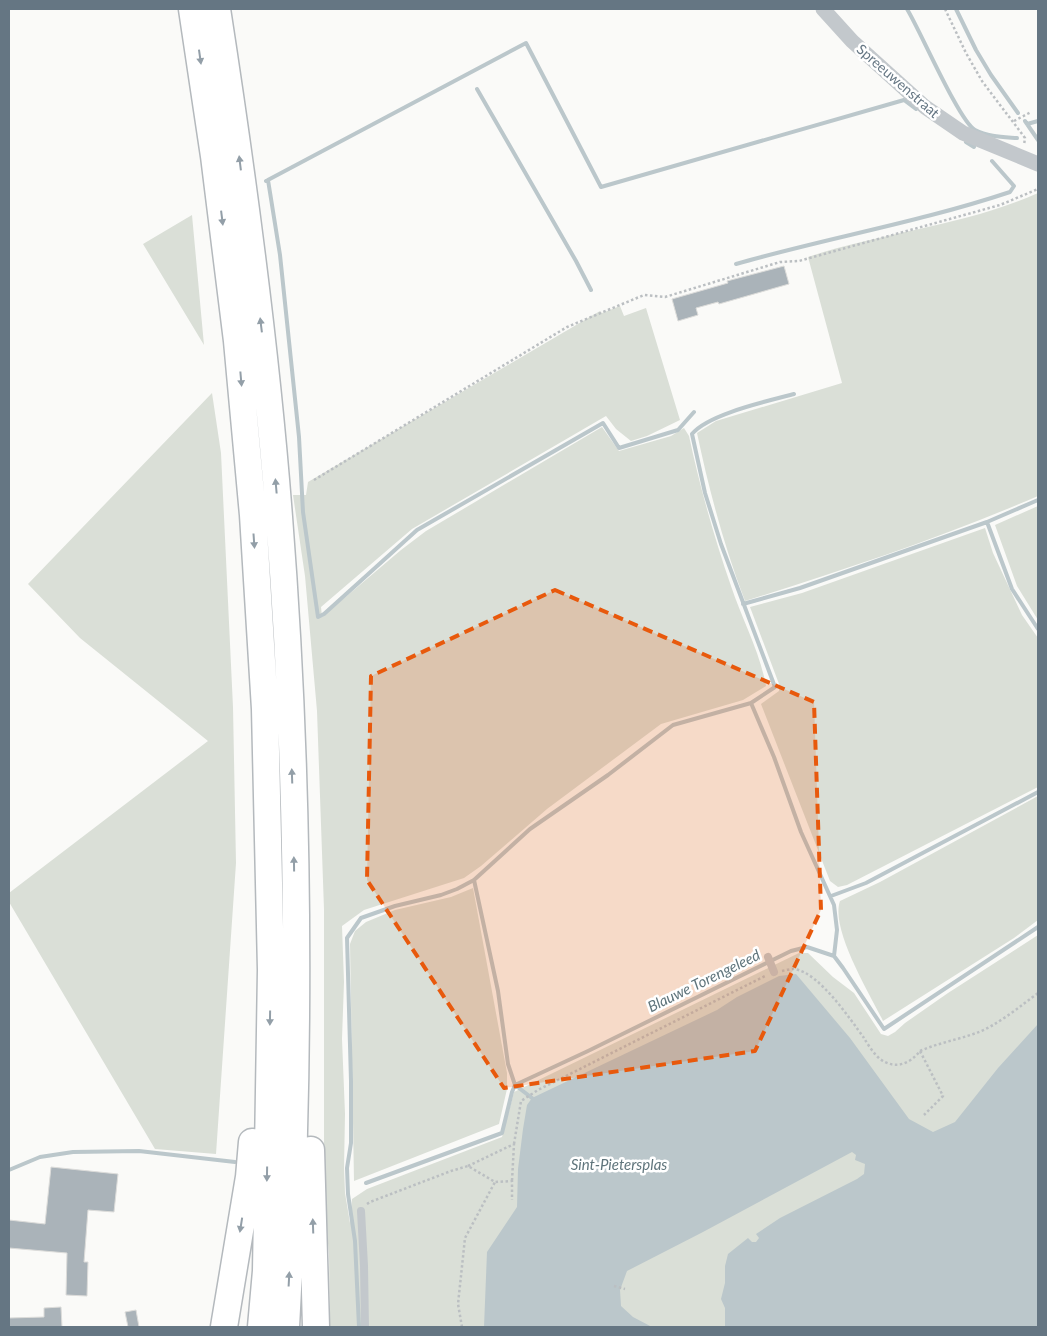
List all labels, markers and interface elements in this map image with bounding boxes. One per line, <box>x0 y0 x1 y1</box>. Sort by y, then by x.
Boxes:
street label: Spreeuwenstraat <box>854 40 943 121</box>
one-way arrow <box>196 49 204 65</box>
one-way arrow <box>236 155 244 171</box>
one-way arrow <box>218 210 226 226</box>
one-way arrow <box>257 316 265 332</box>
one-way arrow <box>237 372 245 388</box>
one-way arrow <box>272 478 280 494</box>
one-way arrow <box>251 534 259 550</box>
one-way arrow <box>288 768 296 784</box>
one-way arrow <box>290 856 298 872</box>
water label: Blauwe Torengeleed <box>644 945 763 1015</box>
one-way arrow <box>266 1011 274 1027</box>
water label: Sint-Pietersplas <box>571 1155 667 1173</box>
one-way arrow <box>263 1167 271 1183</box>
one-way arrow <box>237 1217 245 1233</box>
one-way arrow <box>308 1218 316 1234</box>
one-way arrow <box>285 1270 293 1286</box>

